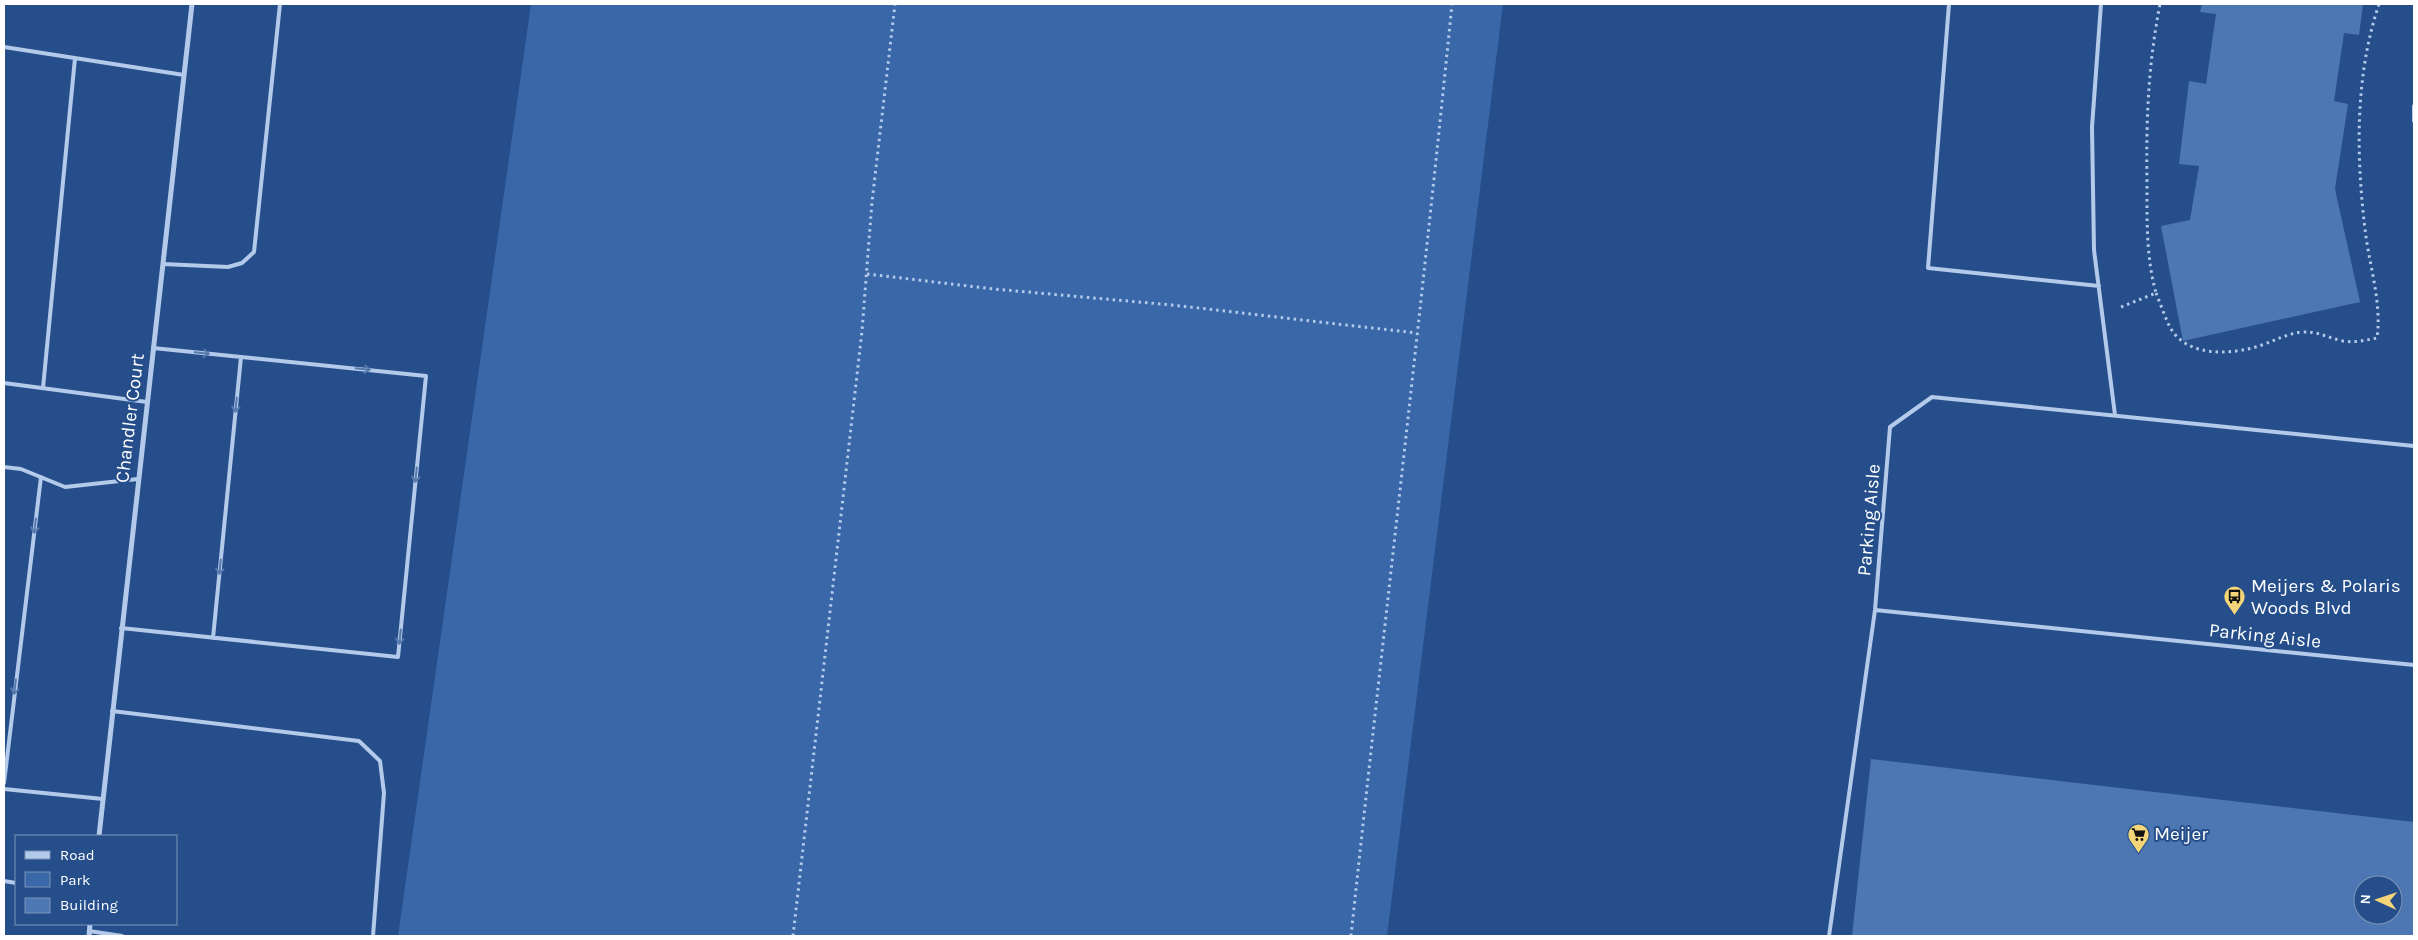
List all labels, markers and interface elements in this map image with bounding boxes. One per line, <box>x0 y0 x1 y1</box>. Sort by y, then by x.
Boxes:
one-way arrow <box>193 348 209 358</box>
street label: Chandler Court <box>111 352 149 484</box>
one-way arrow <box>355 365 371 374</box>
one-way arrow <box>231 397 241 413</box>
street label: Parking Aisle <box>1853 463 1885 577</box>
one-way arrow <box>411 467 421 483</box>
one-way arrow <box>30 517 40 533</box>
one-way arrow <box>215 559 225 575</box>
place label: Meijers & Polaris Woods Blvd <box>2251 575 2401 619</box>
bus stop icon: Meijers & Polaris Woods Blvd <box>2223 585 2247 616</box>
street label: Parking Aisle <box>2208 619 2322 653</box>
one-way arrow <box>396 629 405 645</box>
one-way arrow <box>10 679 20 695</box>
supermarket icon: Meijer <box>2126 822 2150 853</box>
place label: Meijer <box>2154 823 2208 845</box>
legend <box>15 835 178 925</box>
text: Road <box>60 846 95 864</box>
text: Park <box>60 871 90 889</box>
north arrow <box>2353 875 2403 925</box>
text: N <box>2357 894 2374 905</box>
text: Building <box>60 896 118 914</box>

